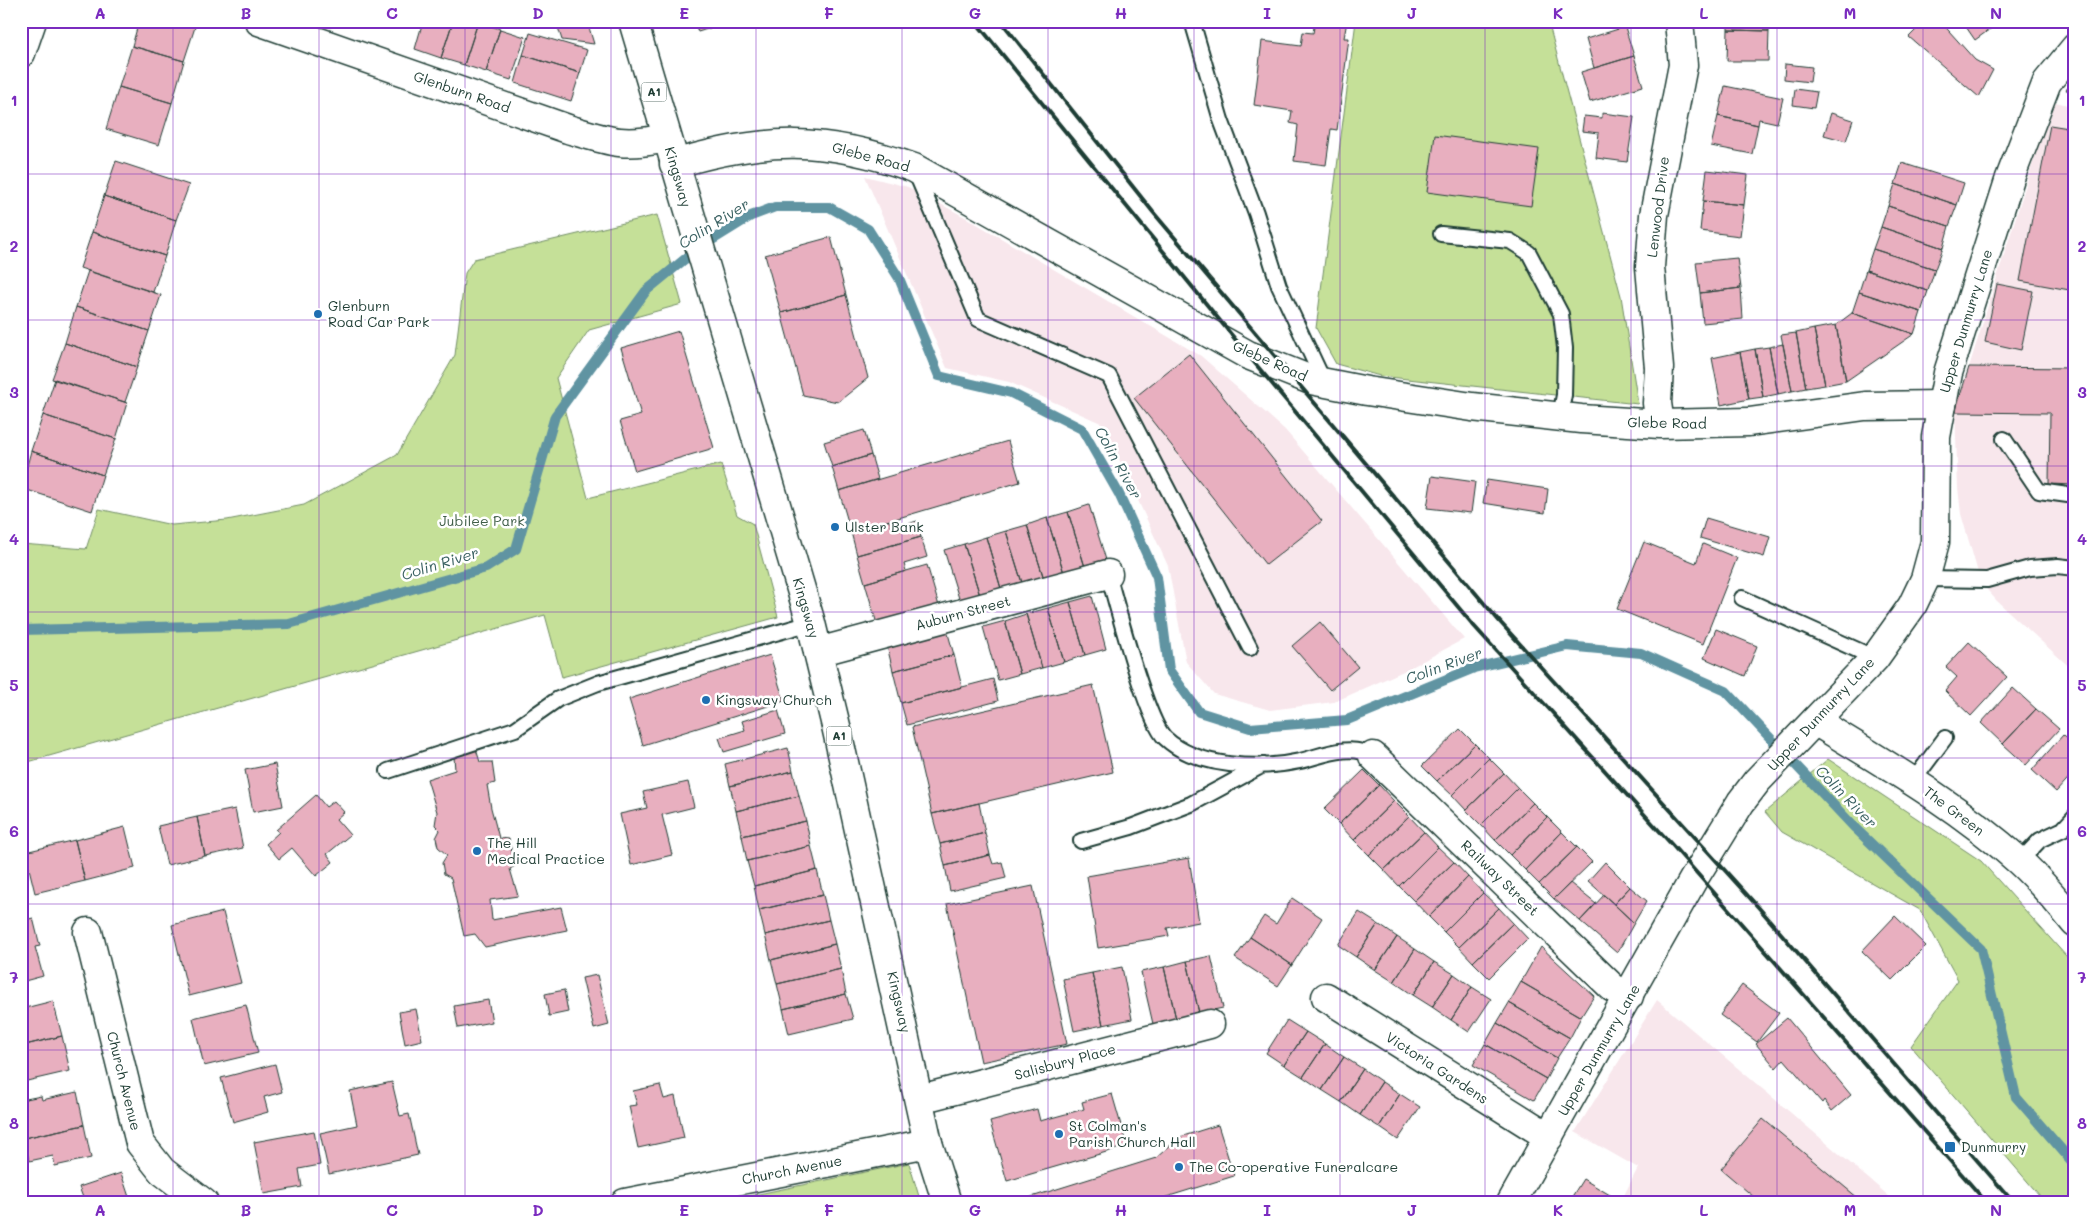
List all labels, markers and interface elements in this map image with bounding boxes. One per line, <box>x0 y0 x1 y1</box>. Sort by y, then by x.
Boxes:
text: A <box>94 2 106 23</box>
text: B <box>241 2 251 23</box>
text: C <box>386 2 398 23</box>
text: D <box>532 2 544 23</box>
text: E <box>679 2 689 23</box>
text: F <box>824 2 834 23</box>
text: G <box>969 2 981 23</box>
text: H <box>1115 2 1127 23</box>
text: I <box>1263 2 1271 23</box>
text: J <box>1407 2 1417 23</box>
text: K <box>1553 2 1563 23</box>
text: L <box>1699 2 1709 23</box>
text: M <box>1844 2 1856 23</box>
text: N <box>1990 2 2002 23</box>
street label: Glenburn Road <box>411 66 513 117</box>
road number: A1 <box>642 82 666 101</box>
text: 1 <box>10 89 18 110</box>
text: 1 <box>2078 89 2086 110</box>
street label: Glebe Road <box>830 137 912 176</box>
street label: Kingsway <box>661 144 696 209</box>
street label: Lenwood Drive <box>1642 155 1673 259</box>
water label: Colin River <box>674 193 753 253</box>
text: 2 <box>10 235 19 256</box>
text: 2 <box>2078 235 2087 256</box>
street label: Upper Dunmurry Lane <box>1935 247 1996 395</box>
place label: Glenburn Road Car Park <box>328 296 429 331</box>
marker: Glenburn Road Car Park <box>312 308 324 320</box>
street label: Glebe Road <box>1230 336 1310 385</box>
text: 3 <box>9 381 19 402</box>
text: 3 <box>2077 381 2087 402</box>
street label: Glebe Road <box>1627 412 1707 433</box>
water label: Colin River <box>1091 423 1147 503</box>
park label: Jubilee Park <box>439 511 525 530</box>
place label: Ulster Bank <box>845 517 924 536</box>
marker: Ulster Bank <box>829 521 841 533</box>
text: 4 <box>9 528 19 549</box>
text: 4 <box>2077 528 2087 549</box>
water label: Colin River <box>399 542 481 584</box>
street label: Kingsway <box>789 575 824 640</box>
street label: Auburn Street <box>913 591 1013 634</box>
water label: Colin River <box>1403 642 1485 688</box>
street label: Upper Dunmurry Lane <box>1763 653 1878 775</box>
text: 5 <box>9 674 19 695</box>
text: 5 <box>2077 674 2087 695</box>
place label: Kingsway Church <box>716 690 832 709</box>
marker: Kingsway Church <box>700 694 712 706</box>
road number: A1 <box>826 726 852 746</box>
water label: Colin River <box>1812 761 1882 832</box>
street label: The Green <box>1920 782 1989 840</box>
text: 6 <box>9 820 19 841</box>
text: 6 <box>2077 820 2087 841</box>
place label: The Hill Medical Practice <box>487 833 605 868</box>
street label: Railway Street <box>1457 836 1543 920</box>
marker: The Hill Medical Practice <box>471 845 483 857</box>
text: 7 <box>10 966 19 987</box>
text: 7 <box>2078 966 2087 987</box>
street label: Kingsway <box>883 969 916 1034</box>
street label: Upper Dunmurry Lane <box>1553 980 1644 1119</box>
street label: Victoria Gardens <box>1382 1027 1492 1108</box>
street label: Church Avenue <box>103 1029 146 1132</box>
street label: Salisbury Place <box>1012 1039 1118 1084</box>
text: 8 <box>9 1112 19 1133</box>
text: 8 <box>2077 1112 2087 1133</box>
place label: St Colman's Parish Church Hall <box>1069 1116 1196 1151</box>
marker: St Colman's Parish Church Hall <box>1053 1128 1065 1140</box>
place label: Dunmurry <box>1961 1137 2026 1156</box>
marker: Dunmurry <box>1943 1140 1957 1154</box>
street label: Church Avenue <box>740 1150 844 1189</box>
place label: The Co-operative Funeralcare <box>1189 1157 1398 1176</box>
marker: The Co-operative Funeralcare <box>1173 1161 1185 1173</box>
text: A <box>94 1199 106 1220</box>
text: B <box>241 1199 251 1220</box>
text: C <box>386 1199 398 1220</box>
text: D <box>532 1199 544 1220</box>
text: E <box>679 1199 689 1220</box>
text: F <box>824 1199 834 1220</box>
text: G <box>969 1199 981 1220</box>
text: H <box>1115 1199 1127 1220</box>
text: I <box>1263 1199 1271 1220</box>
text: J <box>1407 1199 1417 1220</box>
text: K <box>1553 1199 1563 1220</box>
text: L <box>1699 1199 1709 1220</box>
text: M <box>1844 1199 1856 1220</box>
text: N <box>1990 1199 2002 1220</box>

